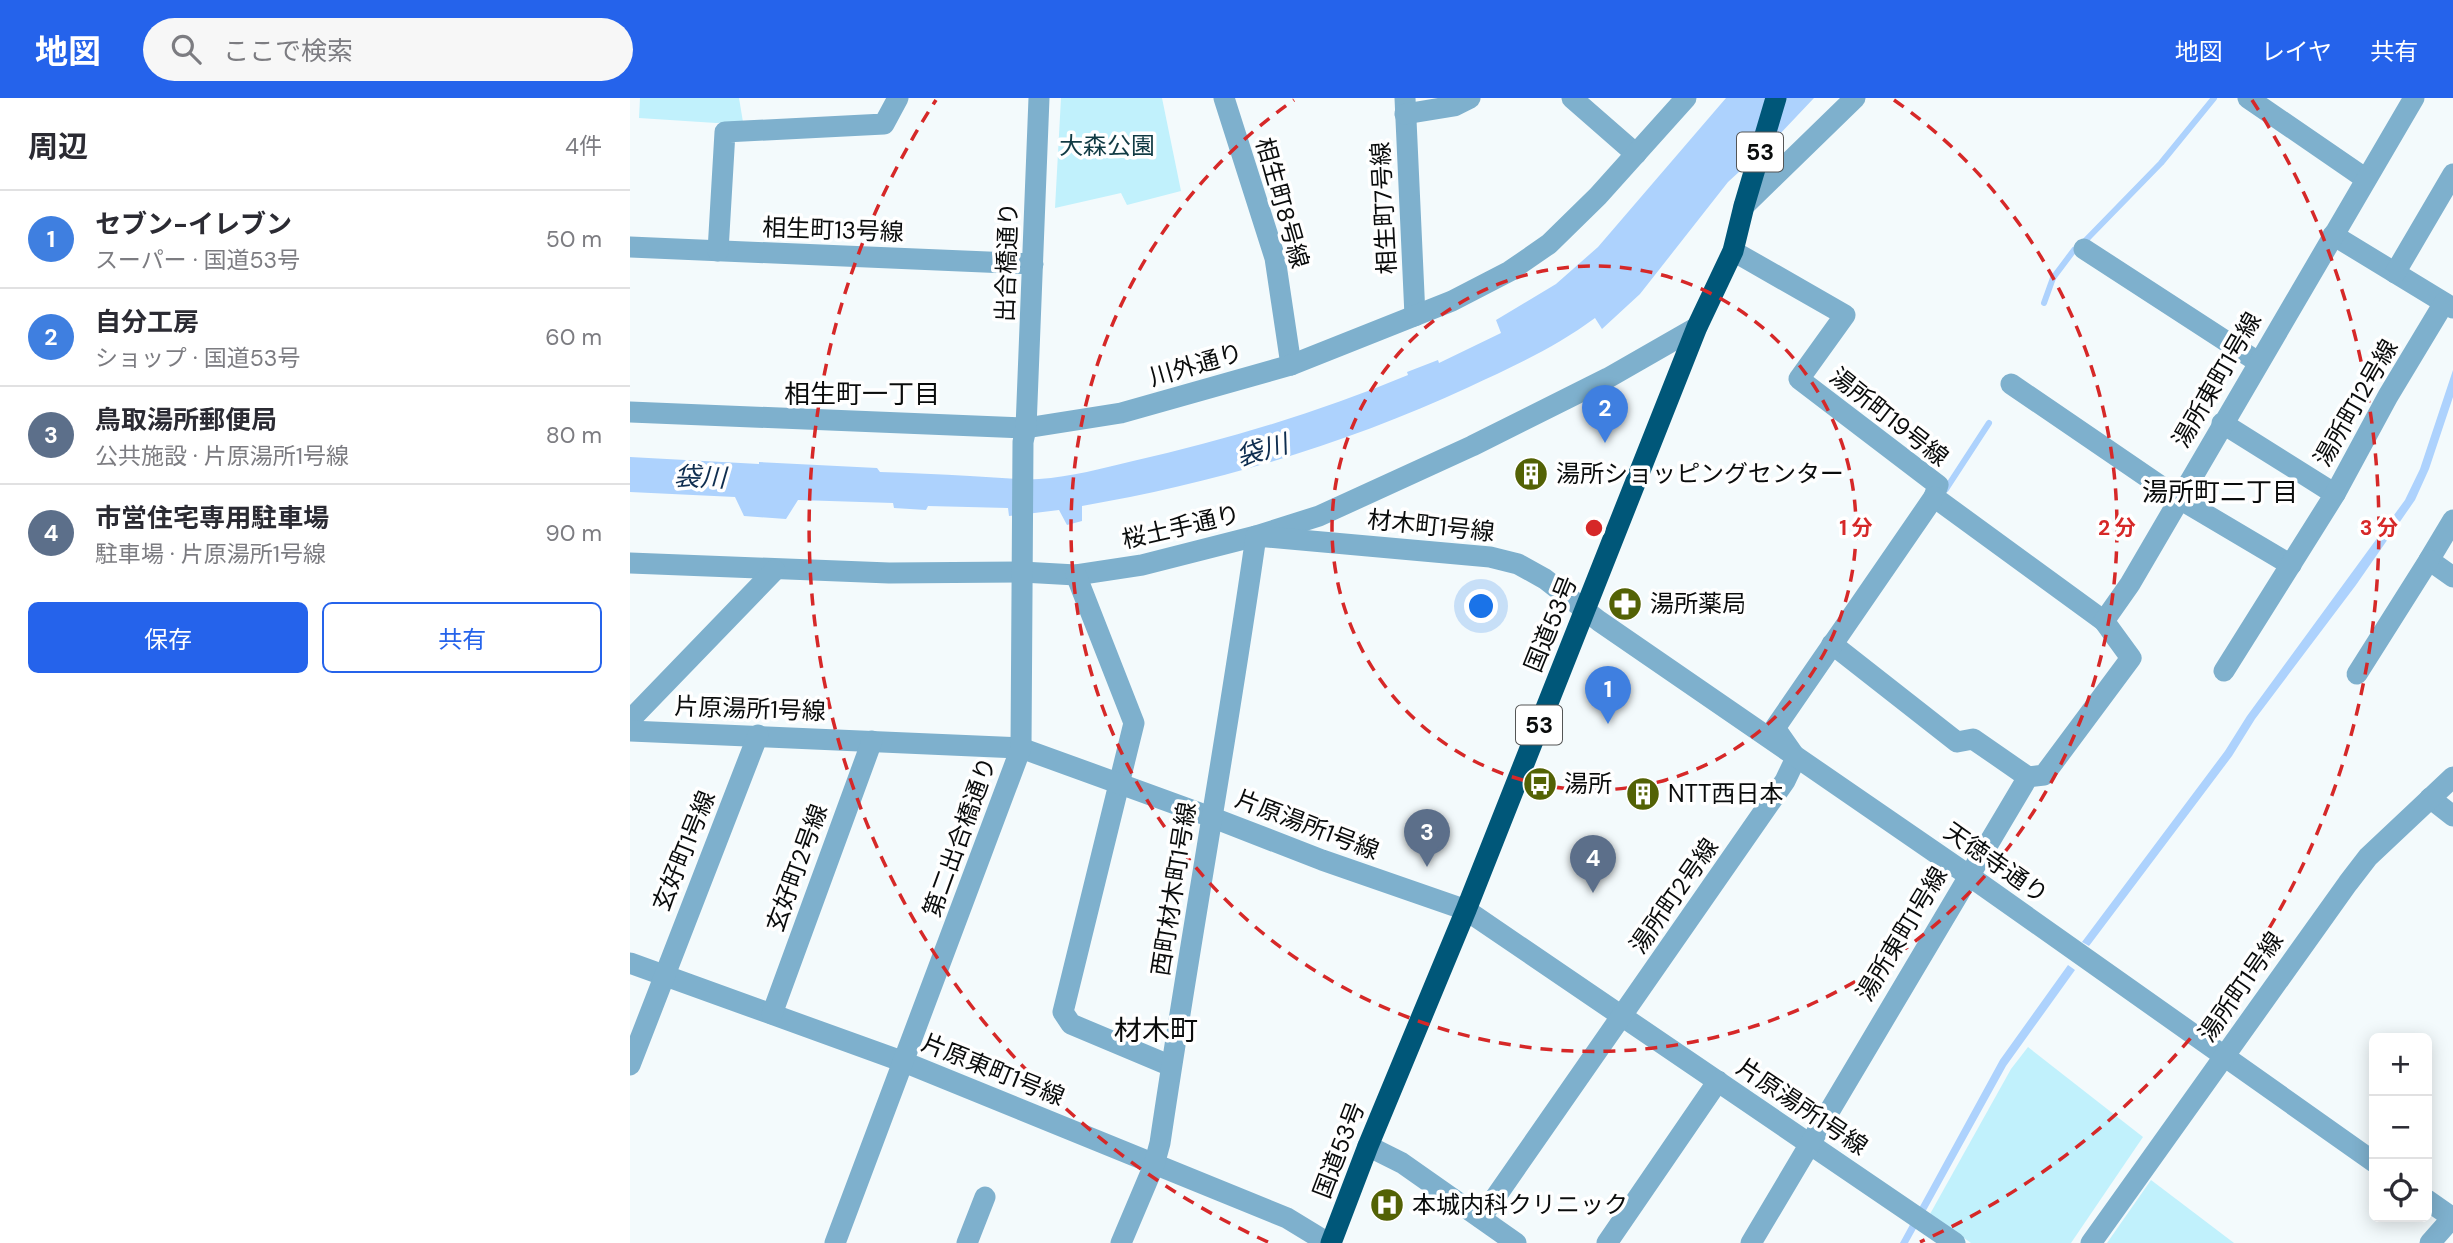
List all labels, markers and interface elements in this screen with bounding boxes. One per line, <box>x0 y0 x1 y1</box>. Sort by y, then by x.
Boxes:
search box <box>143 18 633 81</box>
text: 地図 <box>35 30 101 73</box>
icon: search <box>167 30 205 68</box>
text: ここで検索 <box>223 34 353 68</box>
text: 地図 <box>2175 36 2223 67</box>
text: レイヤ <box>2261 36 2332 67</box>
text: 共有 <box>2370 36 2418 67</box>
text: 周辺 <box>28 127 88 166</box>
park label: 大森公園 <box>1059 130 1155 161</box>
text: 4件 <box>565 131 602 161</box>
road number: 53 <box>1737 132 1783 172</box>
street label: 相生町8号線 <box>1249 134 1316 272</box>
street label: 相生町7号線 <box>1365 141 1402 275</box>
street label: 出合橋通り <box>989 201 1024 322</box>
text: セブン-イレブン <box>95 207 292 241</box>
street label: 相生町13号線 <box>762 212 904 247</box>
text: 1 <box>47 224 55 254</box>
text: 50 m <box>546 224 602 254</box>
text: スーパー · 国道53号 <box>95 245 300 275</box>
text: 自分工房 <box>95 305 199 339</box>
street label: 湯所東町1号線 <box>2165 306 2268 453</box>
text: 2 <box>44 322 58 352</box>
text: 60 m <box>545 322 602 352</box>
street label: 湯所町12号線 <box>2307 334 2404 472</box>
street label: 川外通り <box>1145 336 1246 393</box>
text: ショップ · 国道53号 <box>95 343 300 373</box>
street label: 湯所町19号線 <box>1824 361 1955 473</box>
district label: 相生町一丁目 <box>784 377 940 411</box>
pin: 2 <box>1582 385 1628 443</box>
text: 鳥取湯所郵便局 <box>95 403 277 437</box>
text: 3 <box>44 420 58 450</box>
text: 80 m <box>546 420 602 450</box>
water label: 袋川 <box>1232 426 1295 474</box>
text: 公共施設 · 片原湯所1号線 <box>95 441 349 471</box>
building icon: 湯所ショッピングセンター <box>1512 455 1550 493</box>
place label: 湯所ショッピングセンター <box>1556 458 1844 489</box>
water label: 袋川 <box>673 459 730 495</box>
district label: 湯所町二丁目 <box>2142 475 2298 509</box>
street label: 桜土手通り <box>1119 498 1243 555</box>
text: 市営住宅専用駐車場 <box>95 501 329 535</box>
street label: 材木町1号線 <box>1366 503 1496 548</box>
text: 1 分 <box>1839 514 1873 542</box>
text: 2 分 <box>2098 514 2136 542</box>
text: 3 分 <box>2360 514 2398 542</box>
centre of rings <box>1582 516 1606 540</box>
text: 4 <box>44 518 58 548</box>
text: 90 m <box>545 518 602 548</box>
text: 駐車場 · 片原湯所1号線 <box>95 539 326 569</box>
street label: 国道53号 <box>1517 571 1584 676</box>
pharmacy icon: 湯所薬局 <box>1606 585 1644 623</box>
place label: 湯所薬局 <box>1650 588 1746 619</box>
your location <box>1464 589 1498 623</box>
button: 保存 <box>28 602 308 673</box>
button: 共有 <box>322 602 602 673</box>
pin: 1 <box>1585 666 1631 724</box>
street label: 片原湯所1号線 <box>674 690 826 727</box>
road number: 53 <box>1516 706 1562 744</box>
street label: 第二出合橋通り <box>916 753 1003 921</box>
bus stop icon: 湯所 <box>1521 765 1559 803</box>
place label: 湯所 <box>1564 768 1612 799</box>
building icon: NTT西日本 <box>1624 775 1662 813</box>
place label: NTT西日本 <box>1668 778 1784 809</box>
street label: 片原湯所1号線 <box>1231 783 1383 866</box>
street label: 玄好町1号線 <box>645 786 722 916</box>
street label: 玄好町2号線 <box>759 800 834 936</box>
street label: 西町材木町1号線 <box>1144 800 1203 978</box>
pin: 3 <box>1404 809 1450 867</box>
street label: 天徳寺通り <box>1938 815 2054 910</box>
street label: 湯所町2号線 <box>1623 832 1725 959</box>
pin: 4 <box>1570 835 1616 893</box>
street label: 湯所東町1号線 <box>1849 861 1954 1007</box>
street label: 湯所町1号線 <box>2191 926 2290 1048</box>
district label: 材木町 <box>1114 1012 1198 1049</box>
street label: 片原東町1号線 <box>917 1027 1069 1112</box>
map controls <box>2369 1033 2432 1222</box>
button: + <box>2369 1033 2432 1096</box>
street label: 片原湯所1号線 <box>1731 1051 1874 1162</box>
button: − <box>2369 1096 2432 1159</box>
street label: 国道53号 <box>1306 1097 1371 1202</box>
button: locate <box>2369 1159 2432 1222</box>
hospital icon: 本城内科クリニック <box>1368 1186 1406 1224</box>
place label: 本城内科クリニック <box>1412 1189 1628 1220</box>

